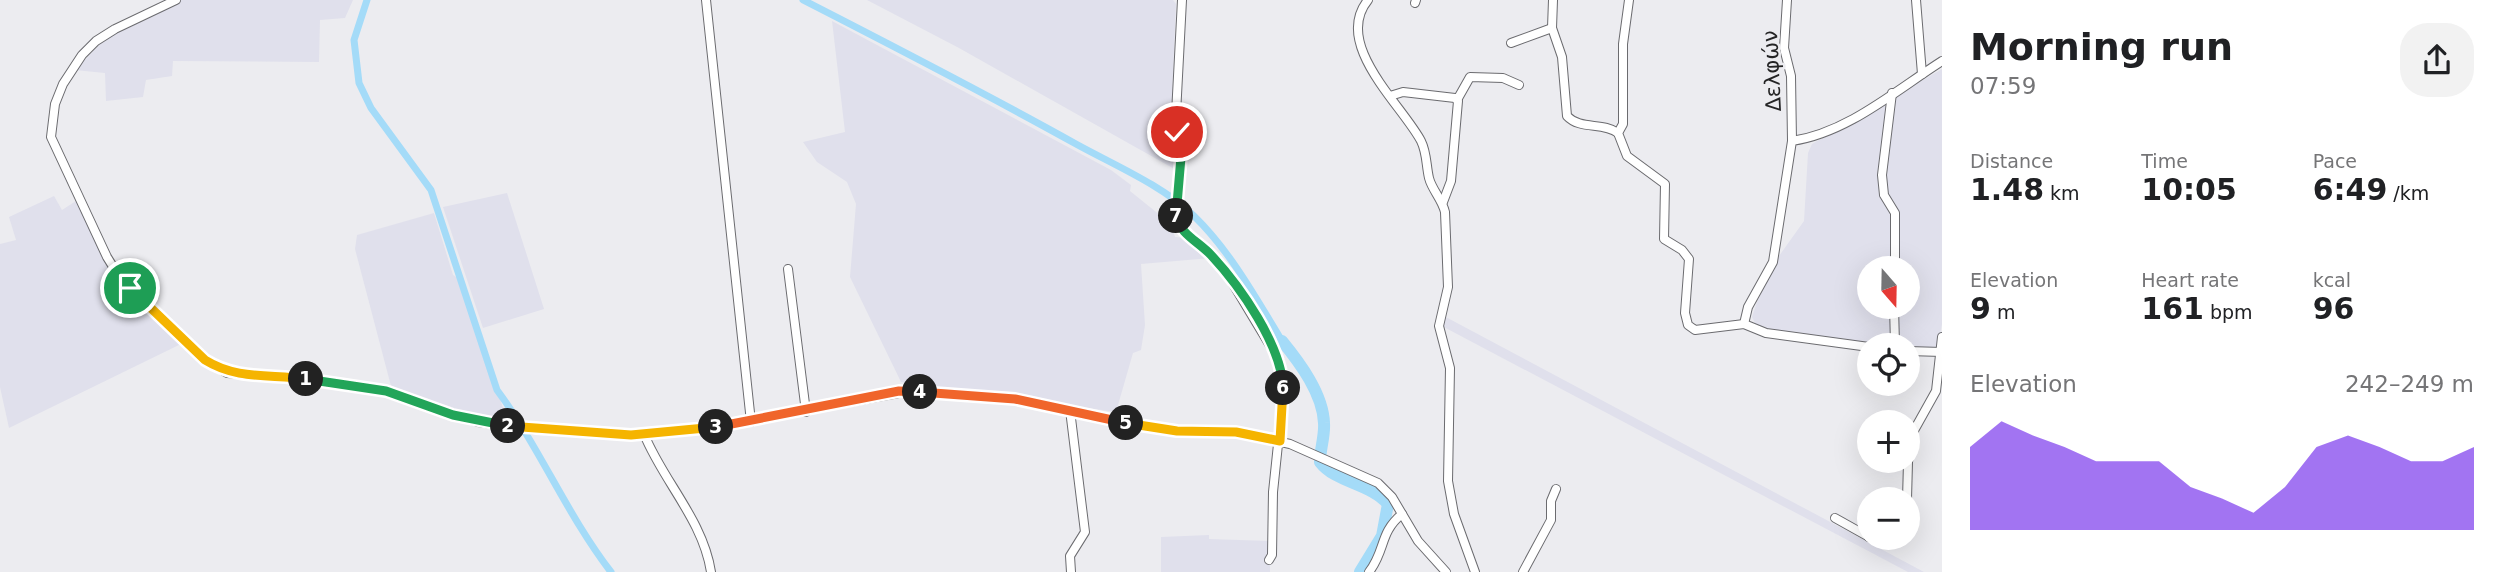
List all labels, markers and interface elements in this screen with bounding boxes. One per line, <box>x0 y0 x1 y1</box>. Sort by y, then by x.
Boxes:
button: share <box>2400 23 2474 97</box>
text: Morning run <box>1970 25 2233 69</box>
street label: Δελφών <box>1758 30 1786 112</box>
text: 07:59 <box>1970 73 2036 99</box>
pin <box>1147 102 1207 162</box>
icon: check <box>1158 113 1196 151</box>
text: Distance <box>1970 150 2053 172</box>
text: Time <box>2141 150 2188 172</box>
text: Pace <box>2313 150 2357 172</box>
text: 1.48 <box>1970 172 2044 207</box>
text: 10:05 <box>2141 172 2237 207</box>
text: 6:49 <box>2313 172 2387 207</box>
text: km <box>2044 182 2080 204</box>
text: /km <box>2387 182 2429 204</box>
pin: 7 <box>1158 198 1194 234</box>
text: 7 <box>1169 204 1182 226</box>
north arrow <box>1857 256 1920 318</box>
map controls <box>1857 256 1920 550</box>
pin <box>100 258 160 318</box>
icon: arrive <box>111 269 149 307</box>
text: Elevation <box>1970 269 2058 291</box>
text: Heart rate <box>2141 269 2239 291</box>
text: kcal <box>2313 269 2351 291</box>
text: 9 <box>1970 291 1991 326</box>
text: 161 <box>2141 291 2204 326</box>
text: 96 <box>2313 291 2354 326</box>
text: m <box>1991 301 2015 323</box>
text: bpm <box>2204 301 2253 323</box>
button: locate <box>1857 333 1920 396</box>
pin: 1 <box>288 362 324 396</box>
text: 1 <box>299 367 312 389</box>
pin: 6 <box>1266 370 1300 406</box>
text: Elevation <box>1970 371 2077 397</box>
text: 242–249 m <box>2345 371 2474 397</box>
pin: 4 <box>902 374 937 410</box>
text: 6 <box>1276 376 1289 398</box>
text: 4 <box>913 380 926 402</box>
pin: 5 <box>1108 406 1144 440</box>
pin: 2 <box>490 408 526 444</box>
pin: 3 <box>698 410 734 444</box>
button: + <box>1857 410 1920 473</box>
text: 5 <box>1119 411 1132 433</box>
text: 2 <box>501 414 514 436</box>
text: 3 <box>709 415 722 437</box>
button: − <box>1857 487 1920 550</box>

